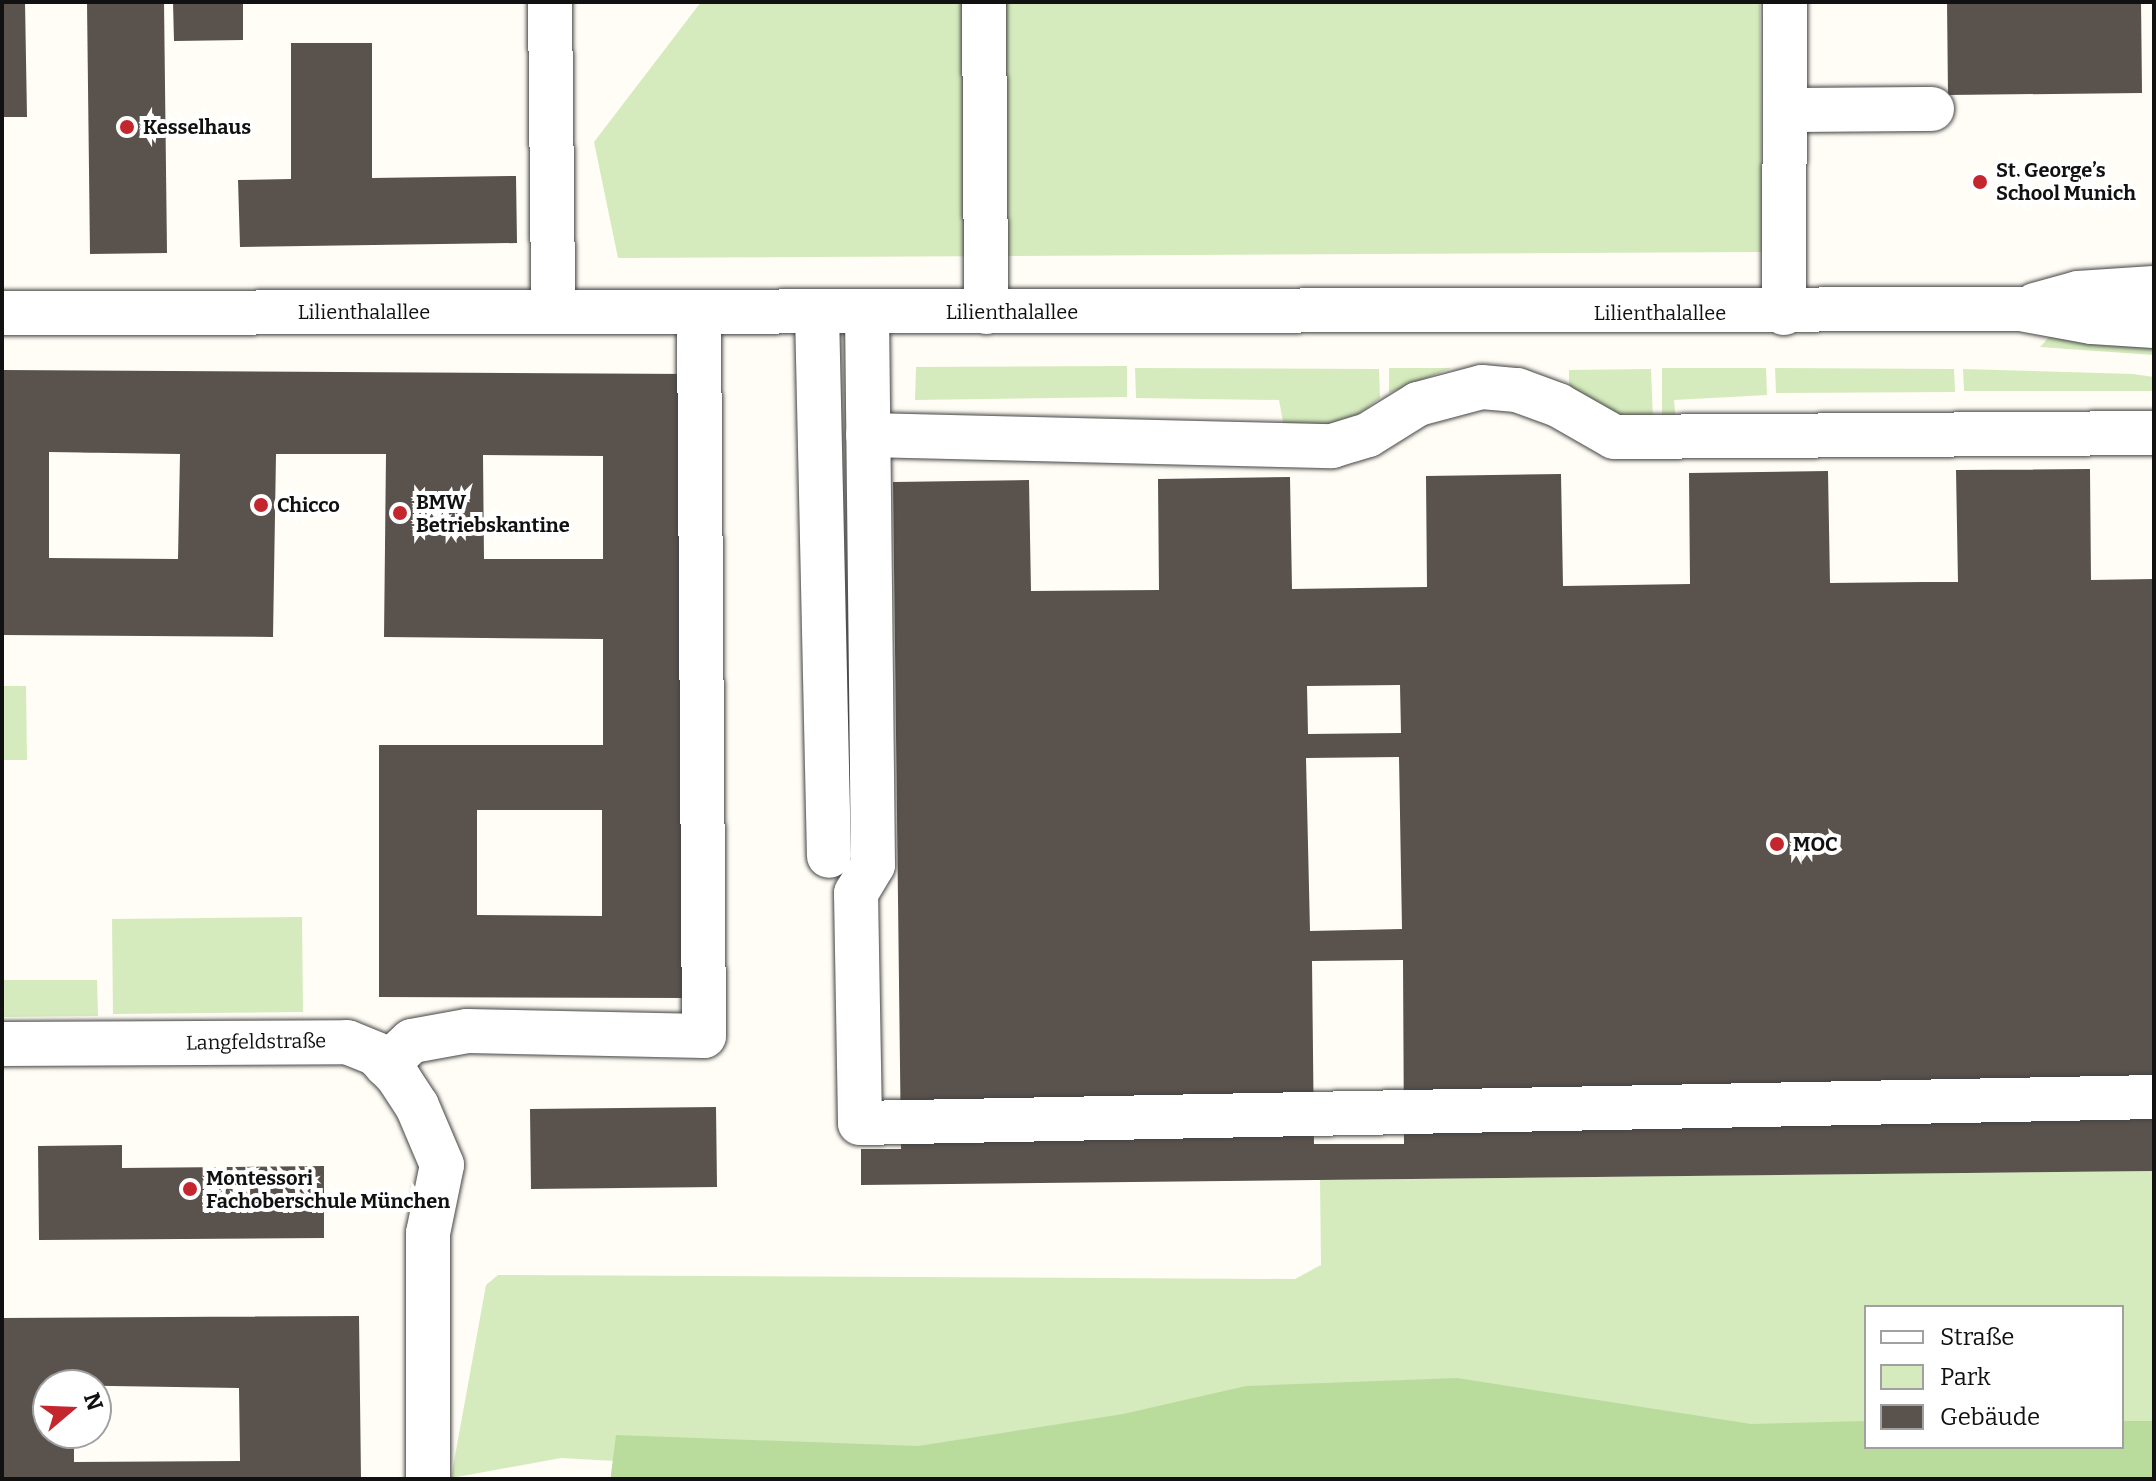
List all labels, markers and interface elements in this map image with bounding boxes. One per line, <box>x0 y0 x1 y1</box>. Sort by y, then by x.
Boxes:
place label: Kesselhaus <box>143 115 251 139</box>
marker: Kesselhaus <box>118 118 136 136</box>
place label: St. George’s School Munich <box>1996 158 2136 205</box>
marker: St. George’s School Munich <box>1971 173 1989 191</box>
street label: Lilienthalallee <box>298 300 430 324</box>
street label: Lilienthalallee <box>946 300 1078 324</box>
street label: Lilienthalallee <box>1594 301 1726 325</box>
place label: BMW Betriebskantine <box>416 490 570 537</box>
place label: Chicco <box>277 493 340 517</box>
marker: Chicco <box>252 496 270 514</box>
marker: BMW Betriebskantine <box>391 504 409 522</box>
place label: MOC <box>1793 832 1838 856</box>
marker: MOC <box>1768 835 1786 853</box>
street label: Langfeldstraße <box>186 1029 326 1055</box>
place label: Montessori Fachoberschule München <box>206 1166 450 1213</box>
marker: Montessori Fachoberschule München <box>181 1180 199 1198</box>
legend <box>1864 1305 2124 1449</box>
text: Straße <box>1940 1323 2014 1351</box>
text: Park <box>1940 1363 1991 1391</box>
north arrow <box>32 1369 112 1449</box>
text: N <box>78 1389 109 1414</box>
text: Gebäude <box>1940 1403 2040 1431</box>

